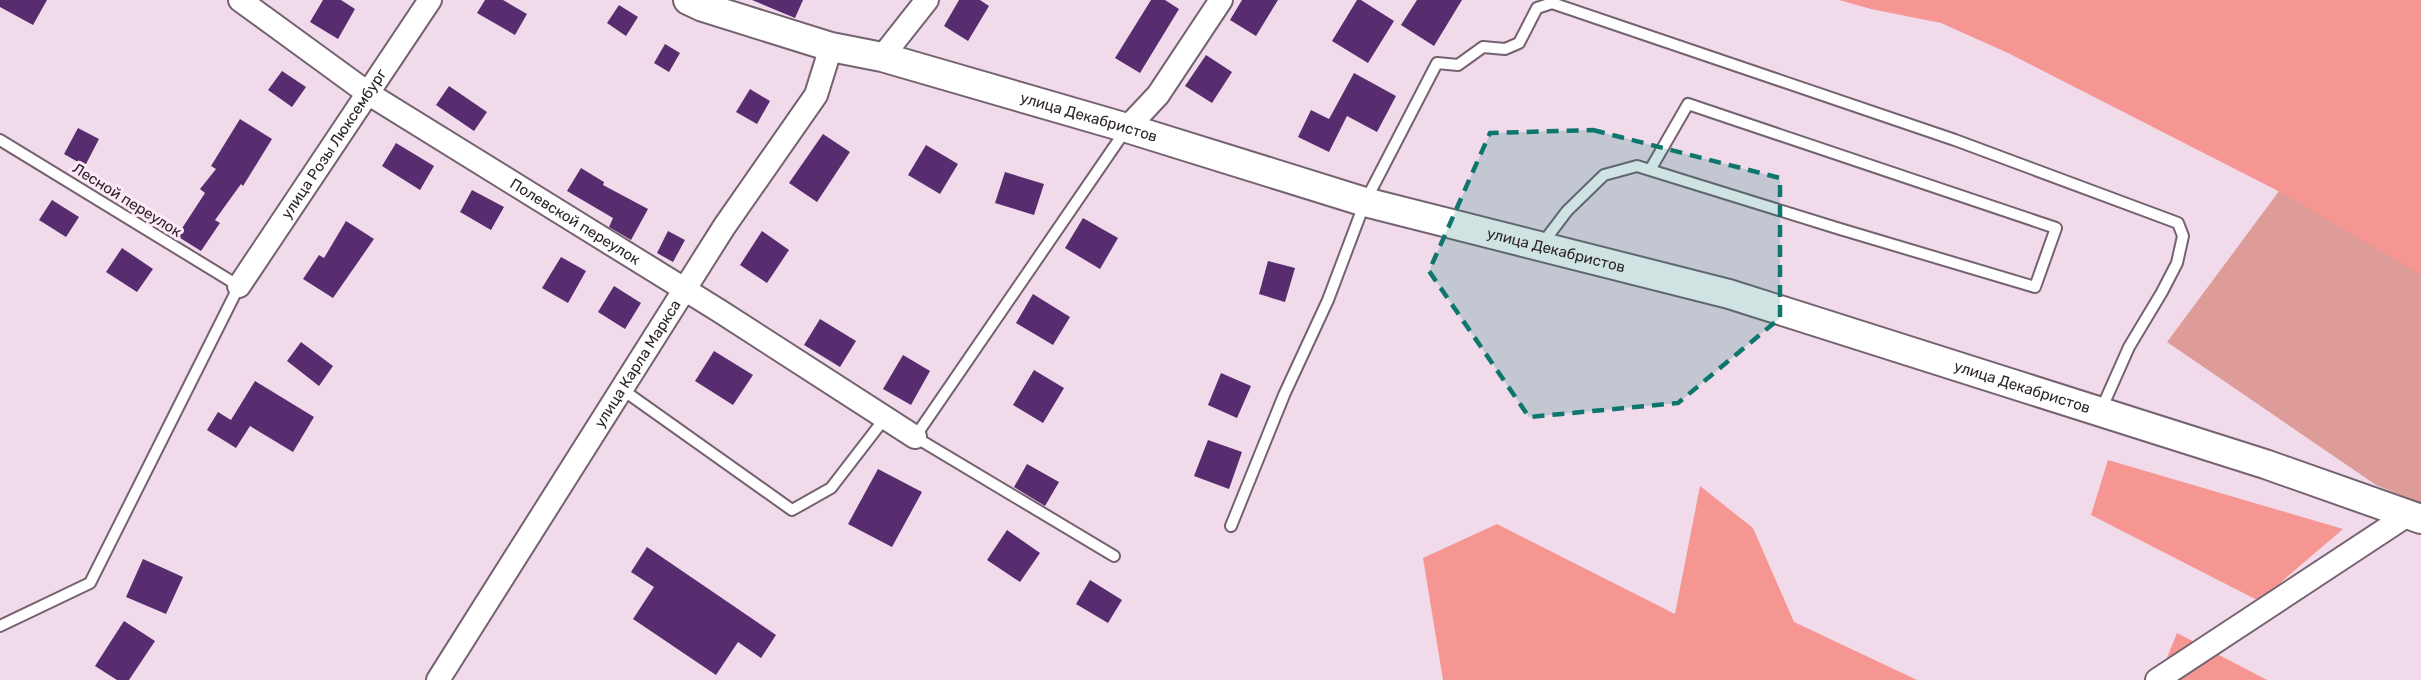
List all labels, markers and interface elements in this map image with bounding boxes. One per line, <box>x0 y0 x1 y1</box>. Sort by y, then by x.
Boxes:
street label: улица Розы Люксембург <box>277 65 391 222</box>
street label: улица Декабристов <box>1018 89 1160 146</box>
street label: Лесной переулок <box>69 159 185 241</box>
street label: Полевской переулок <box>507 175 643 269</box>
street label: улица Декабристов <box>1485 224 1627 276</box>
street label: улица Карла Маркса <box>591 297 685 431</box>
street label: улица Декабристов <box>1952 357 2093 417</box>

